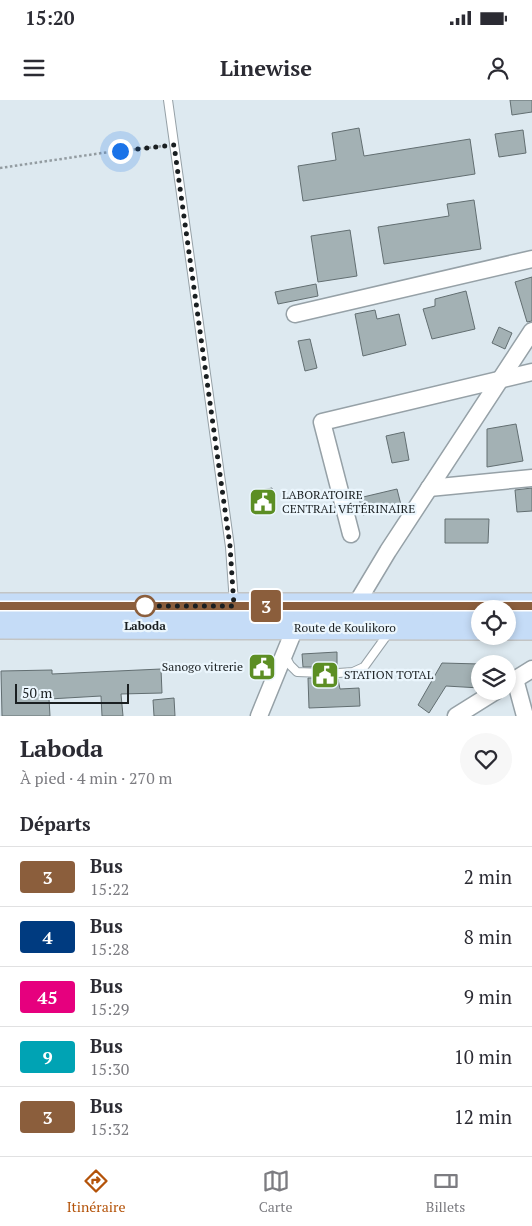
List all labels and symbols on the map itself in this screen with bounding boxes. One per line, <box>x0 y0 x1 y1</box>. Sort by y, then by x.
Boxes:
your location <box>108 139 133 164</box>
public building icon: LABORATOIRE CENTRAL VÉTÉRINAIRE <box>248 487 278 517</box>
place label: LABORATOIRE CENTRAL VÉTÉRINAIRE <box>282 487 415 516</box>
line badge: 3 <box>250 590 282 622</box>
marker: Laboda <box>134 595 156 617</box>
place label: Laboda <box>124 618 166 633</box>
street label: Route de Koulikoro <box>294 620 396 635</box>
public building icon: Sanogo vitrerie <box>247 652 277 682</box>
place label: Sanogo vitrerie <box>162 659 243 674</box>
public building icon: STATION TOTAL <box>310 660 340 690</box>
place label: STATION TOTAL <box>344 667 434 682</box>
scale bar <box>15 681 129 704</box>

